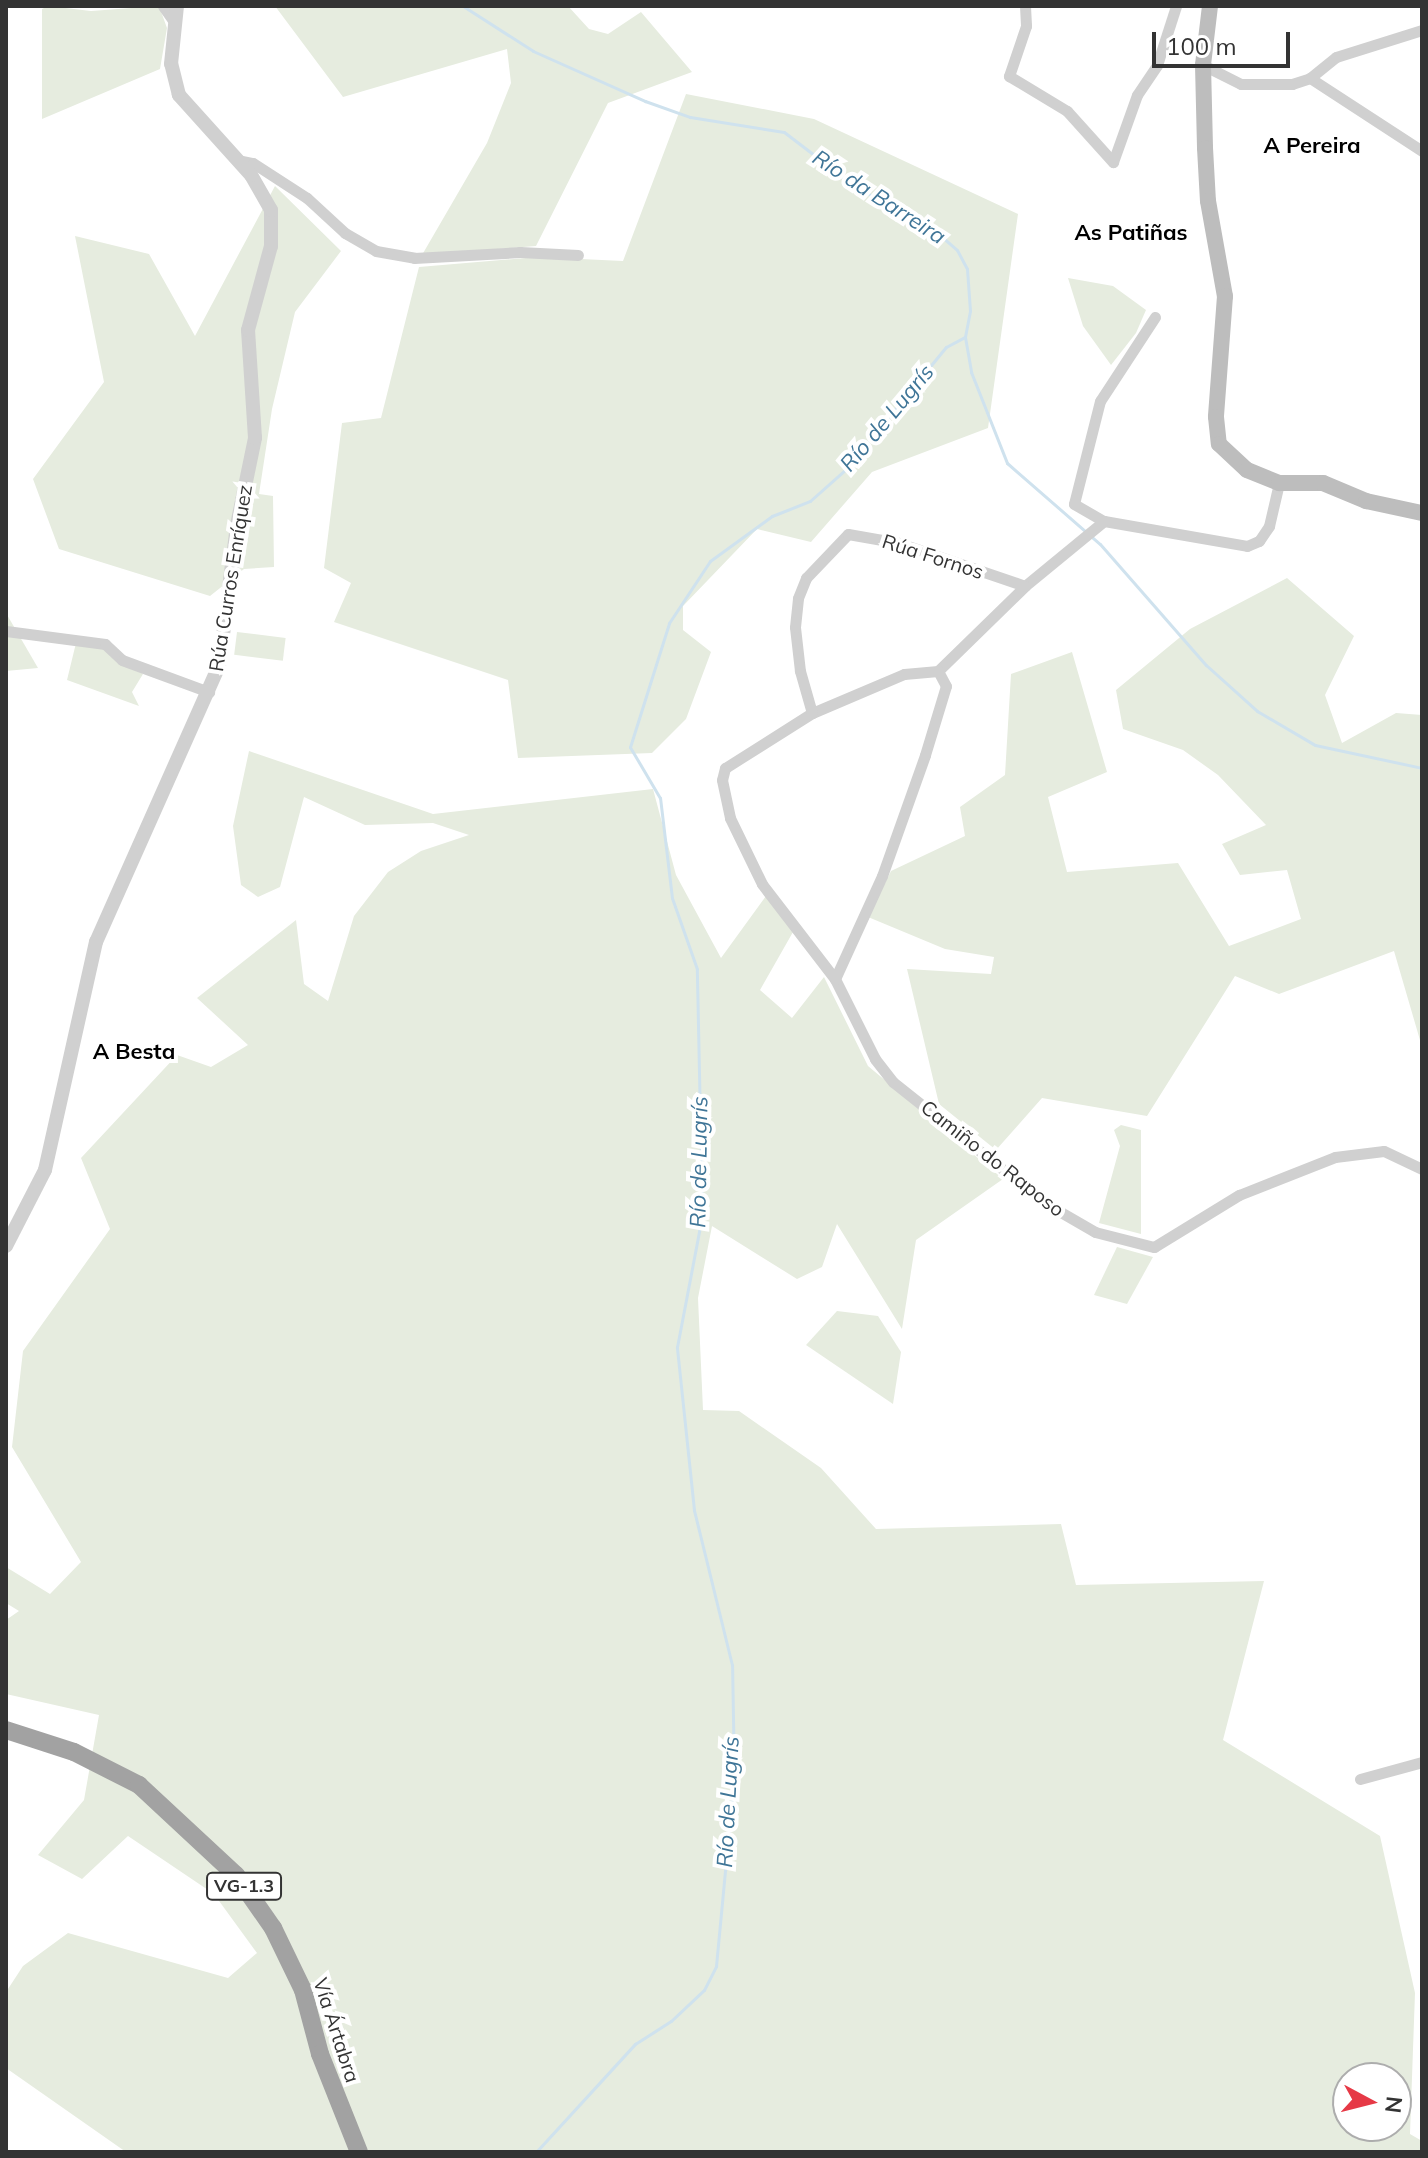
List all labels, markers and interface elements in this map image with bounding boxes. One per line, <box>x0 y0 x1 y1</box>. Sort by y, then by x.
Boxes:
scale bar <box>1156 16 1294 66</box>
text: 100 m <box>1166 31 1237 61</box>
district label: A Pereira <box>1263 133 1361 159</box>
water label: Río da Barreira <box>808 144 950 250</box>
district label: As Patiñas <box>1074 220 1188 246</box>
water label: Río de Lugrís <box>835 359 939 477</box>
street label: Rúa Curros Enríquez <box>203 483 257 673</box>
street label: Rúa Fornos <box>879 528 987 584</box>
district label: A Besta <box>93 1039 175 1065</box>
street label: Camiño do Raposo <box>917 1095 1069 1221</box>
water label: Río de Lugrís <box>685 1096 713 1228</box>
water label: Río de Lugrís <box>711 1736 745 1868</box>
road number: VG-1.3 <box>206 1872 282 1900</box>
street label: Vía Ártabra <box>309 1975 365 2085</box>
north arrow <box>1332 2062 1412 2142</box>
text: N <box>1379 2095 1409 2115</box>

